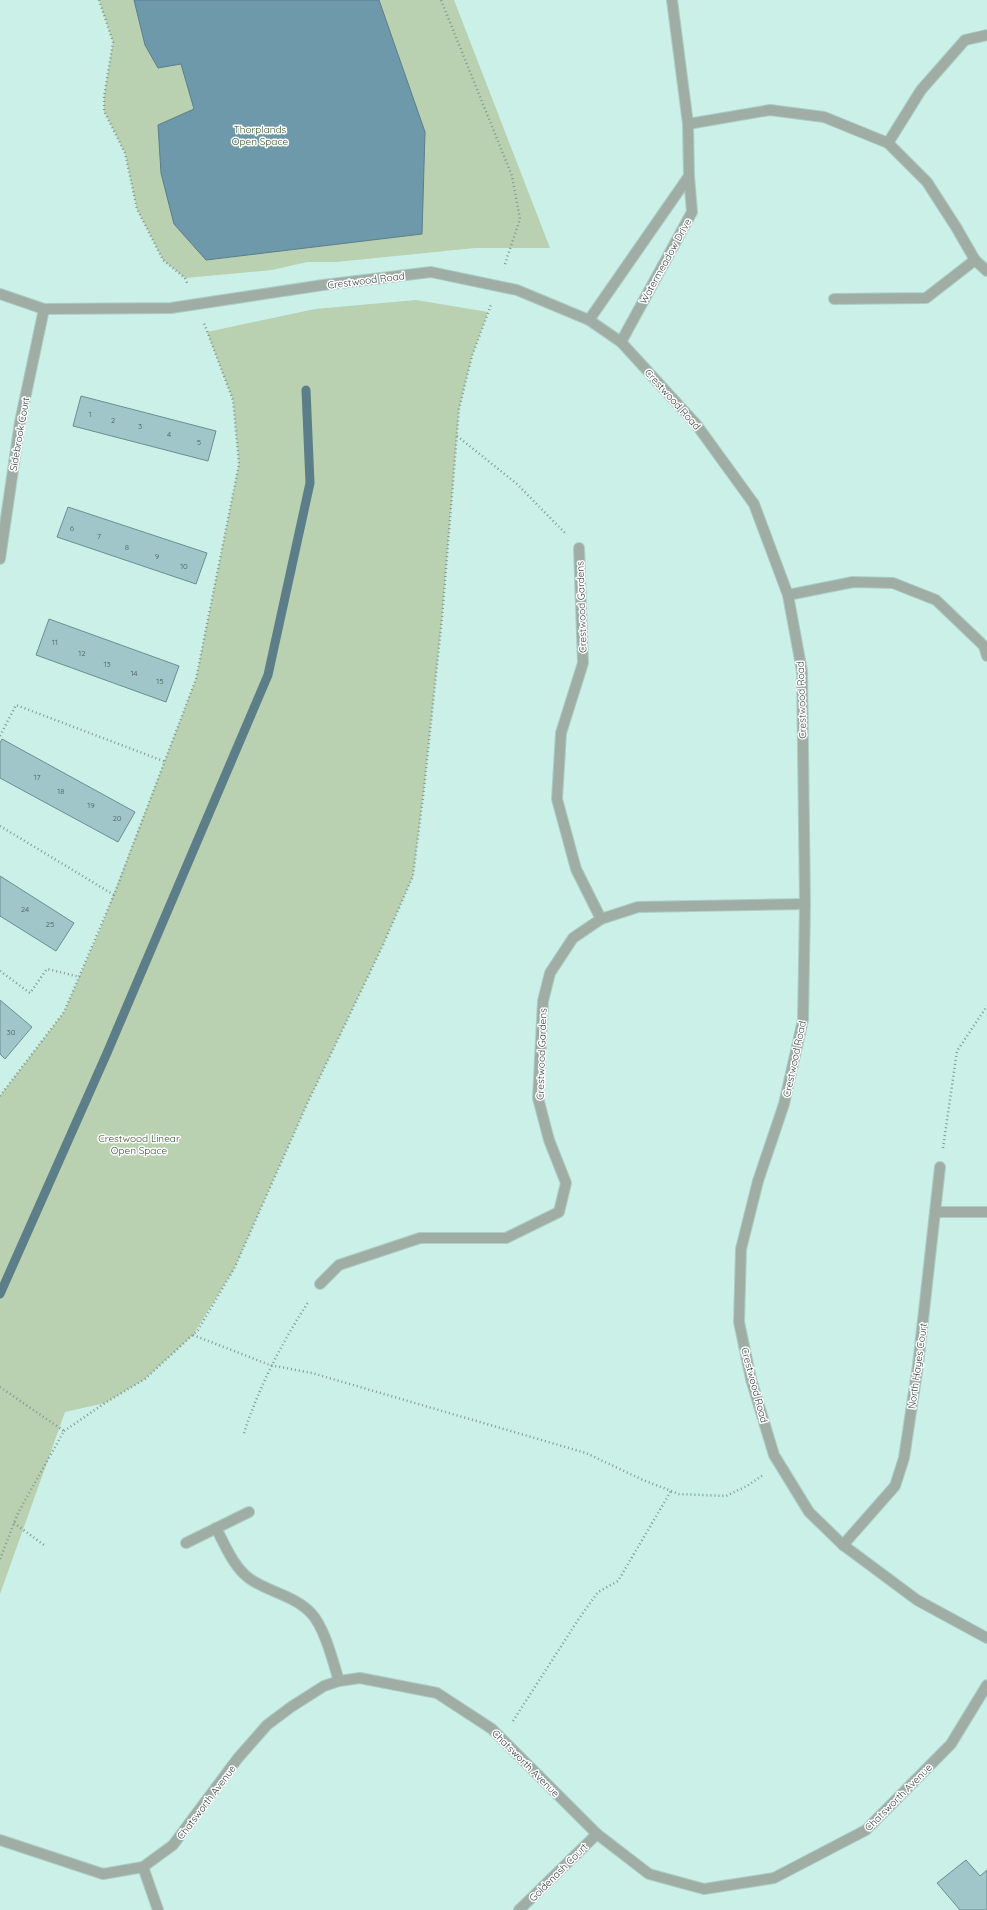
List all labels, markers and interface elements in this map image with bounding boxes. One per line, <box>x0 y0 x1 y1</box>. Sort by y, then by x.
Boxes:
park label: Thorplands Open Space <box>232 123 289 148</box>
street label: Watermeadow Drive <box>637 216 695 306</box>
street label: Crestwood Road <box>327 269 405 292</box>
street label: Crestwood Road <box>642 366 703 432</box>
street label: Sidebrook Court <box>7 396 32 472</box>
house number: 1 <box>89 409 92 419</box>
house number: 2 <box>111 415 116 425</box>
house number: 3 <box>138 421 142 431</box>
house number: 4 <box>167 429 171 439</box>
house number: 5 <box>197 437 201 447</box>
house number: 6 <box>70 523 75 533</box>
house number: 7 <box>97 531 101 541</box>
house number: 8 <box>125 542 129 552</box>
house number: 9 <box>155 551 160 561</box>
house number: 10 <box>180 561 188 571</box>
street label: Crestwood Gardens <box>573 561 590 653</box>
house number: 11 <box>52 637 58 647</box>
house number: 12 <box>78 648 86 658</box>
house number: 13 <box>103 659 111 669</box>
street label: Crestwood Road <box>794 661 809 739</box>
house number: 14 <box>130 668 138 678</box>
house number: 15 <box>156 676 164 686</box>
house number: 17 <box>33 772 41 782</box>
house number: 18 <box>57 786 65 796</box>
house number: 19 <box>87 800 95 810</box>
house number: 20 <box>112 813 122 823</box>
house number: 24 <box>21 904 29 914</box>
house number: 25 <box>46 919 54 929</box>
street label: Crestwood Gardens <box>533 1008 550 1100</box>
street label: Crestwood Road <box>780 1020 809 1098</box>
house number: 30 <box>7 1027 16 1037</box>
park label: Crestwood Linear Open Space <box>98 1132 180 1157</box>
street label: North Hayes Court <box>905 1322 930 1410</box>
street label: Crestwood Road <box>738 1346 771 1424</box>
street label: Chatsworth Avenue <box>489 1727 562 1800</box>
street label: Chatsworth Avenue <box>862 1761 935 1834</box>
street label: Chatsworth Avenue <box>174 1762 239 1842</box>
street label: Goldenash Court <box>526 1840 591 1904</box>

